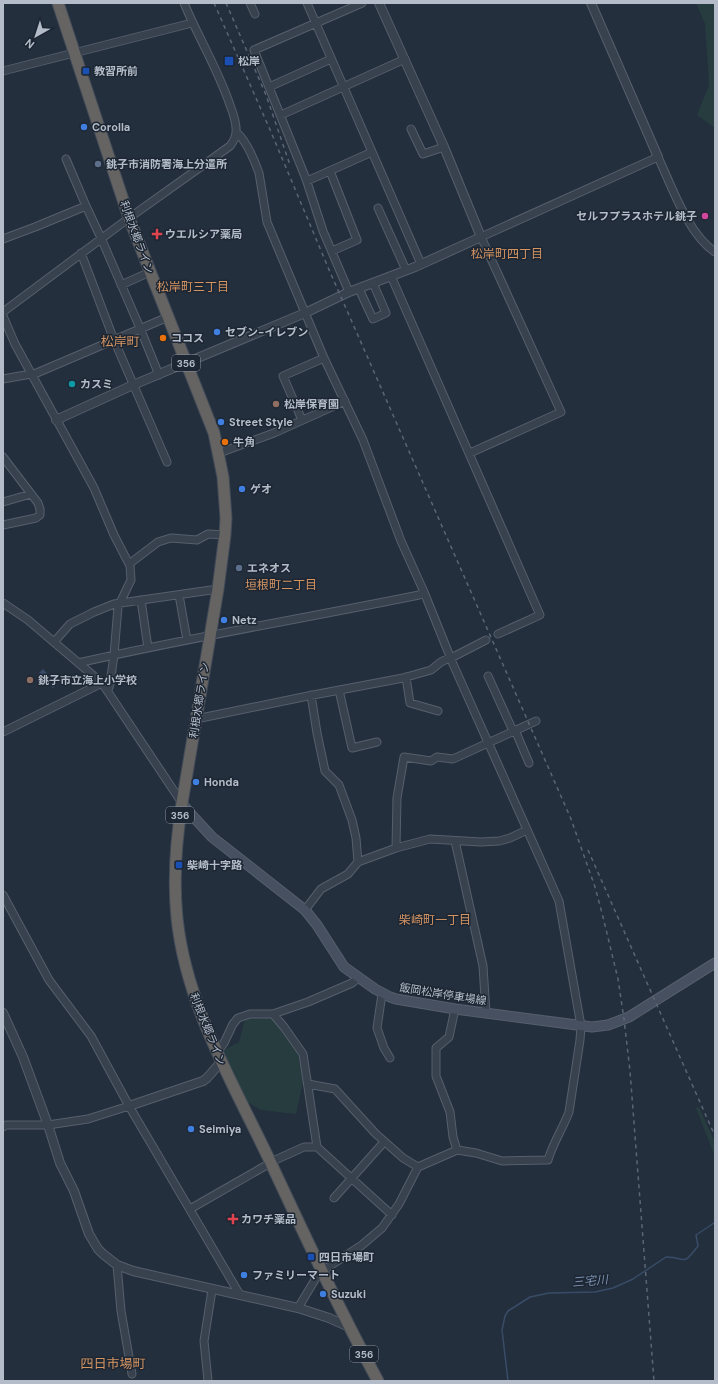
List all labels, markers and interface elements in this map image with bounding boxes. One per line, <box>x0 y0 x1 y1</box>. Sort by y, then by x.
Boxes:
north arrow <box>16 16 56 56</box>
text: N <box>22 36 37 52</box>
place label: 松岸 <box>238 54 260 68</box>
marker: 松岸 <box>223 55 235 67</box>
place label: 教習所前 <box>94 64 138 78</box>
marker: 教習所前 <box>81 66 91 76</box>
place label: Corolla <box>92 120 130 134</box>
marker: Corolla <box>79 122 89 132</box>
place label: 銚子市消防署海上分遣所 <box>106 157 227 171</box>
marker: 銚子市消防署海上分遣所 <box>93 159 103 169</box>
street label: 利根水郷ライン <box>117 198 157 276</box>
place label: セルフプラスホテル銚子 <box>576 209 697 223</box>
marker: セルフプラスホテル銚子 <box>700 211 710 221</box>
place label: ウエルシア薬局 <box>165 227 242 241</box>
marker: ウエルシア薬局 <box>152 229 162 239</box>
district label: 松岸町四丁目 <box>471 246 543 262</box>
district label: 松岸町三丁目 <box>157 279 229 295</box>
place label: セブン-イレブン <box>225 325 308 339</box>
marker: セブン-イレブン <box>212 327 222 337</box>
place label: ココス <box>171 331 204 345</box>
district label: 松岸町 <box>100 333 140 350</box>
marker: ココス <box>158 333 168 343</box>
road number: 356 <box>172 355 200 371</box>
place label: カスミ <box>80 377 113 391</box>
marker: カスミ <box>67 379 77 389</box>
place label: 松岸保育園 <box>284 397 339 411</box>
marker: 松岸保育園 <box>271 399 281 409</box>
place label: Street Style <box>229 415 293 429</box>
marker: Street Style <box>216 417 226 427</box>
place label: 牛角 <box>233 435 255 449</box>
marker: 牛角 <box>220 437 230 447</box>
place label: ゲオ <box>250 482 272 496</box>
marker: ゲオ <box>237 484 247 494</box>
place label: エネオス <box>247 561 291 575</box>
marker: エネオス <box>234 563 244 573</box>
district label: 垣根町二丁目 <box>245 577 317 593</box>
place label: Netz <box>232 613 257 627</box>
marker: Netz <box>219 615 229 625</box>
street label: 利根水郷ライン <box>186 661 212 739</box>
place label: 銚子市立海上小学校 <box>38 673 137 687</box>
marker: 銚子市立海上小学校 <box>25 675 35 685</box>
place label: Honda <box>204 775 239 789</box>
marker: Honda <box>191 777 201 787</box>
road number: 356 <box>166 807 194 823</box>
place label: 柴崎十字路 <box>187 858 243 872</box>
marker: 柴崎十字路 <box>174 860 184 870</box>
district label: 柴崎町一丁目 <box>399 912 471 928</box>
street label: 飯岡松岸停車場線 <box>398 980 488 1008</box>
street label: 利根水郷ライン <box>187 991 229 1067</box>
place label: Seimiya <box>199 1122 241 1136</box>
marker: Seimiya <box>186 1124 196 1134</box>
place label: カワチ薬品 <box>241 1212 296 1226</box>
marker: カワチ薬品 <box>228 1214 238 1224</box>
place label: 四日市場町 <box>319 1250 374 1264</box>
marker: 四日市場町 <box>306 1252 316 1262</box>
place label: ファミリーマート <box>252 1268 340 1282</box>
marker: ファミリーマート <box>239 1270 249 1280</box>
water label: 三宅川 <box>571 1271 611 1291</box>
place label: Suzuki <box>331 1287 366 1301</box>
marker: Suzuki <box>318 1289 328 1299</box>
road number: 356 <box>350 1346 378 1362</box>
district label: 四日市場町 <box>80 1355 146 1372</box>

